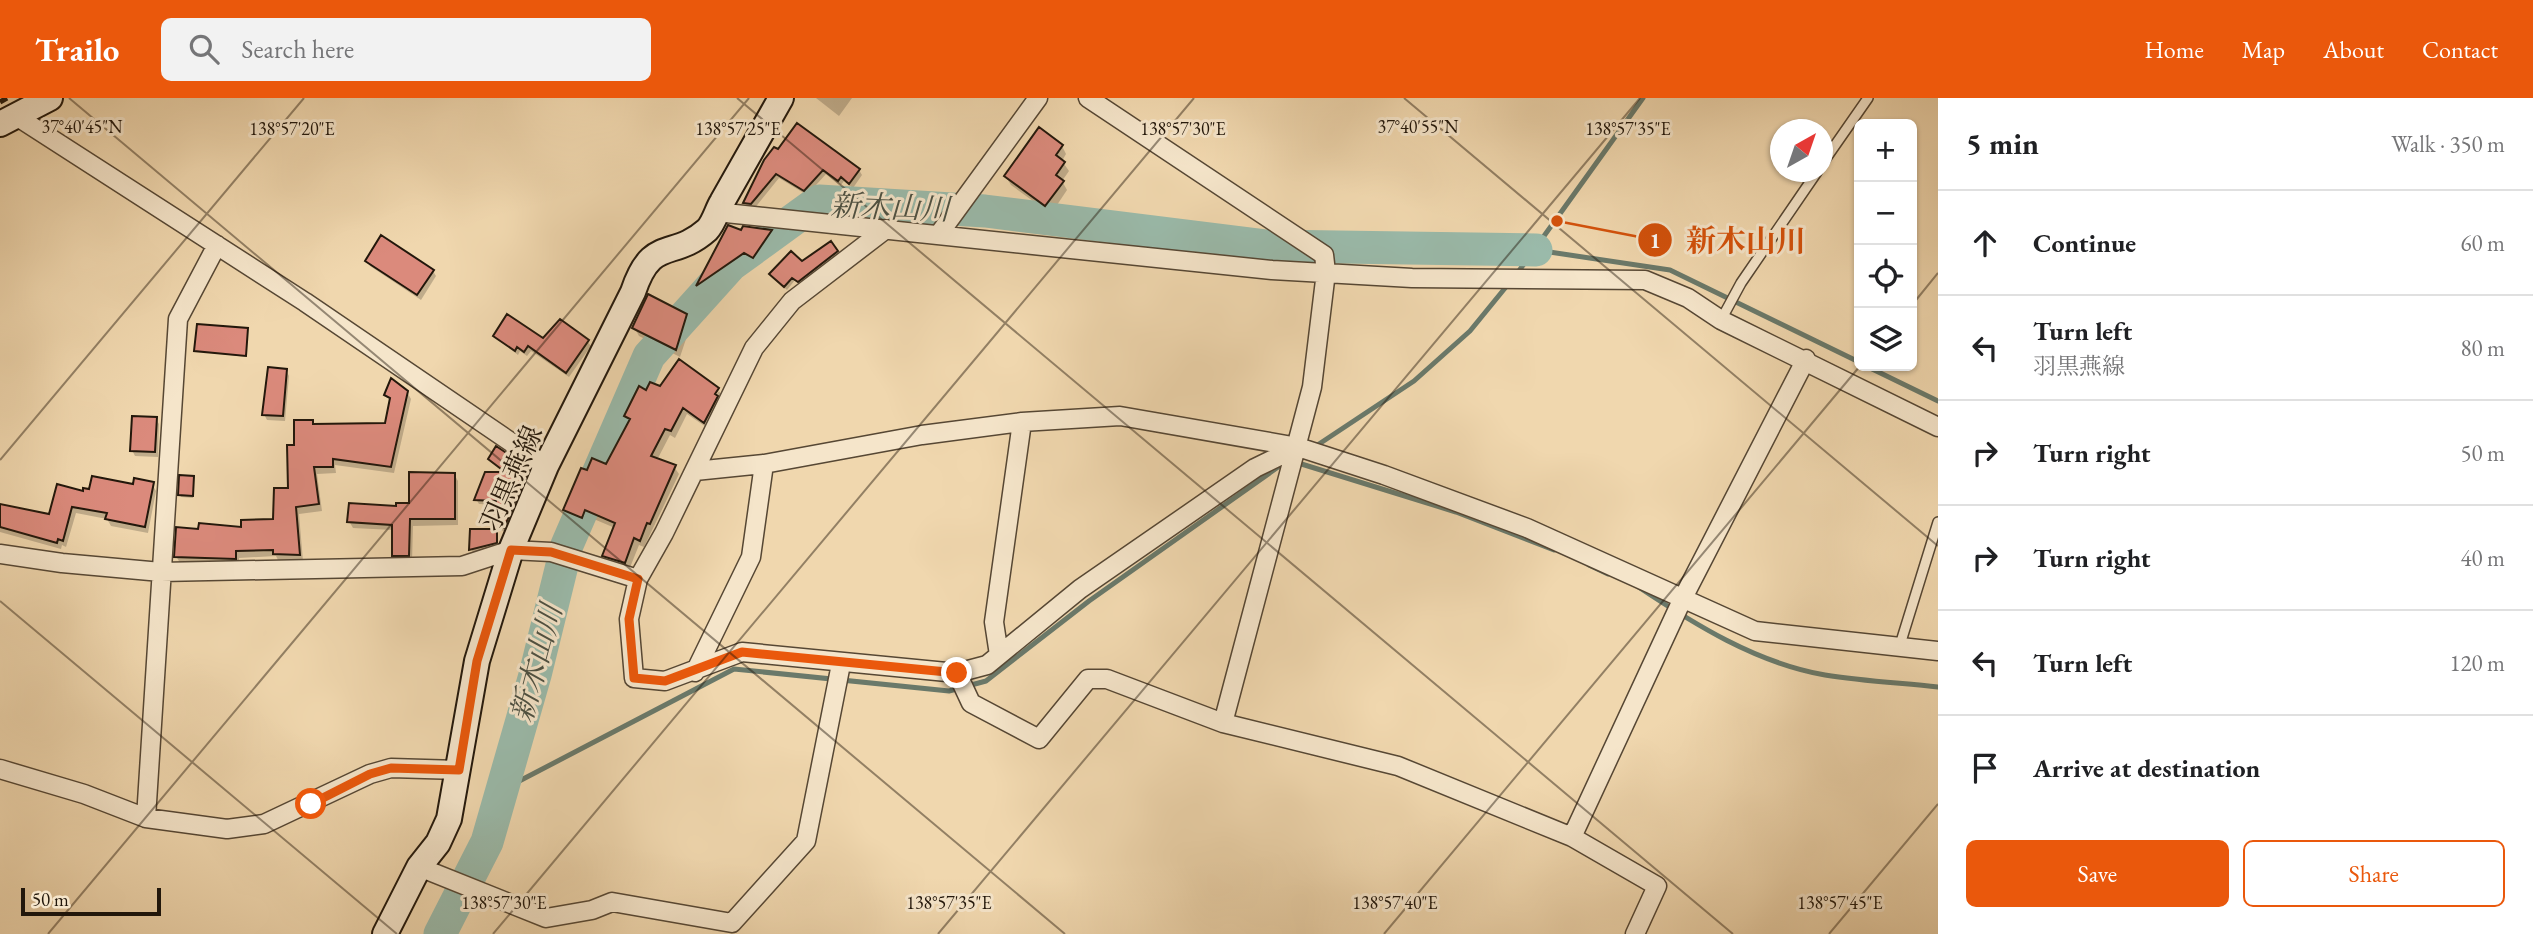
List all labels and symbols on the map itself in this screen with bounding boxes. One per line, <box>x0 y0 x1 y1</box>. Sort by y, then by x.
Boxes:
text: 37°40'45"N <box>42 115 123 138</box>
text: 37°40'55"N <box>1378 115 1459 138</box>
text: 138°57'20"E <box>249 117 335 140</box>
text: 138°57'25"E <box>695 117 781 140</box>
text: 138°57'30"E <box>1140 117 1226 140</box>
text: 138°57'35"E <box>1585 117 1671 140</box>
north arrow <box>1770 119 1833 182</box>
water label: 新木山川 <box>829 185 954 229</box>
callout: 新木山川 <box>1637 215 1820 266</box>
text: 新木山川 <box>1686 221 1806 260</box>
text: 1 <box>1649 227 1661 254</box>
street label: 羽黒燕線 <box>472 420 550 536</box>
water label: 新木山川 <box>502 597 571 726</box>
route end <box>941 657 972 688</box>
route start <box>295 788 326 819</box>
scale bar <box>21 885 161 917</box>
text: 138°57'30"E <box>461 891 547 914</box>
text: 138°57'35"E <box>906 891 992 914</box>
text: 138°57'40"E <box>1352 891 1438 914</box>
text: 138°57'45"E <box>1797 891 1883 914</box>

